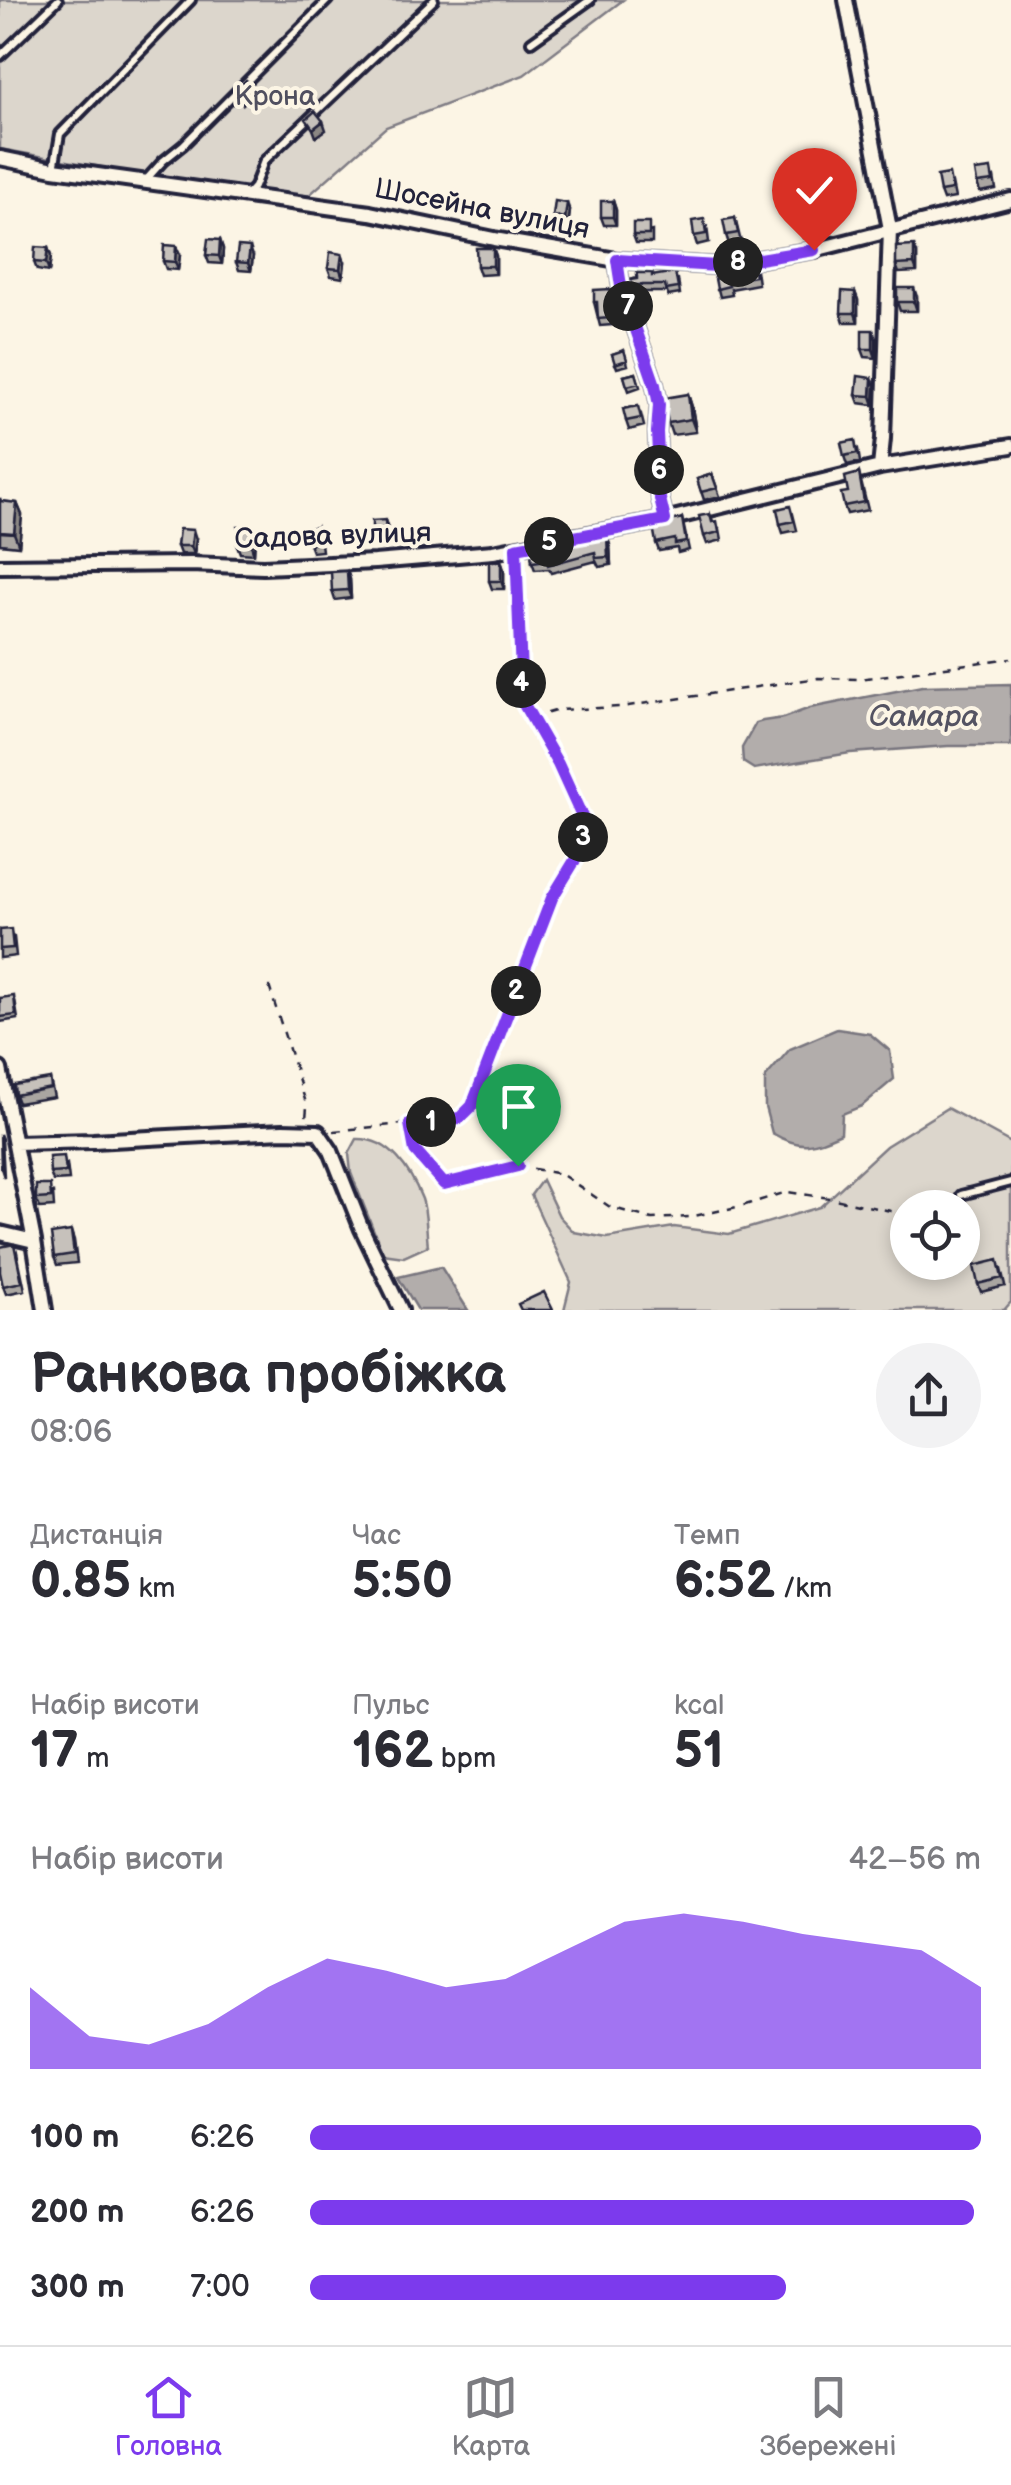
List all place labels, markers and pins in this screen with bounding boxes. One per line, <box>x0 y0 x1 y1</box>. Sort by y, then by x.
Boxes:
pin <box>772 148 857 251</box>
pin: 8 <box>713 237 763 287</box>
pin: 7 <box>603 281 653 331</box>
pin: 6 <box>634 445 684 495</box>
pin: 5 <box>524 517 574 567</box>
pin: 4 <box>496 658 546 708</box>
pin: 3 <box>558 812 608 862</box>
pin: 2 <box>491 966 541 1016</box>
pin <box>476 1064 561 1167</box>
pin: 1 <box>406 1097 456 1147</box>

